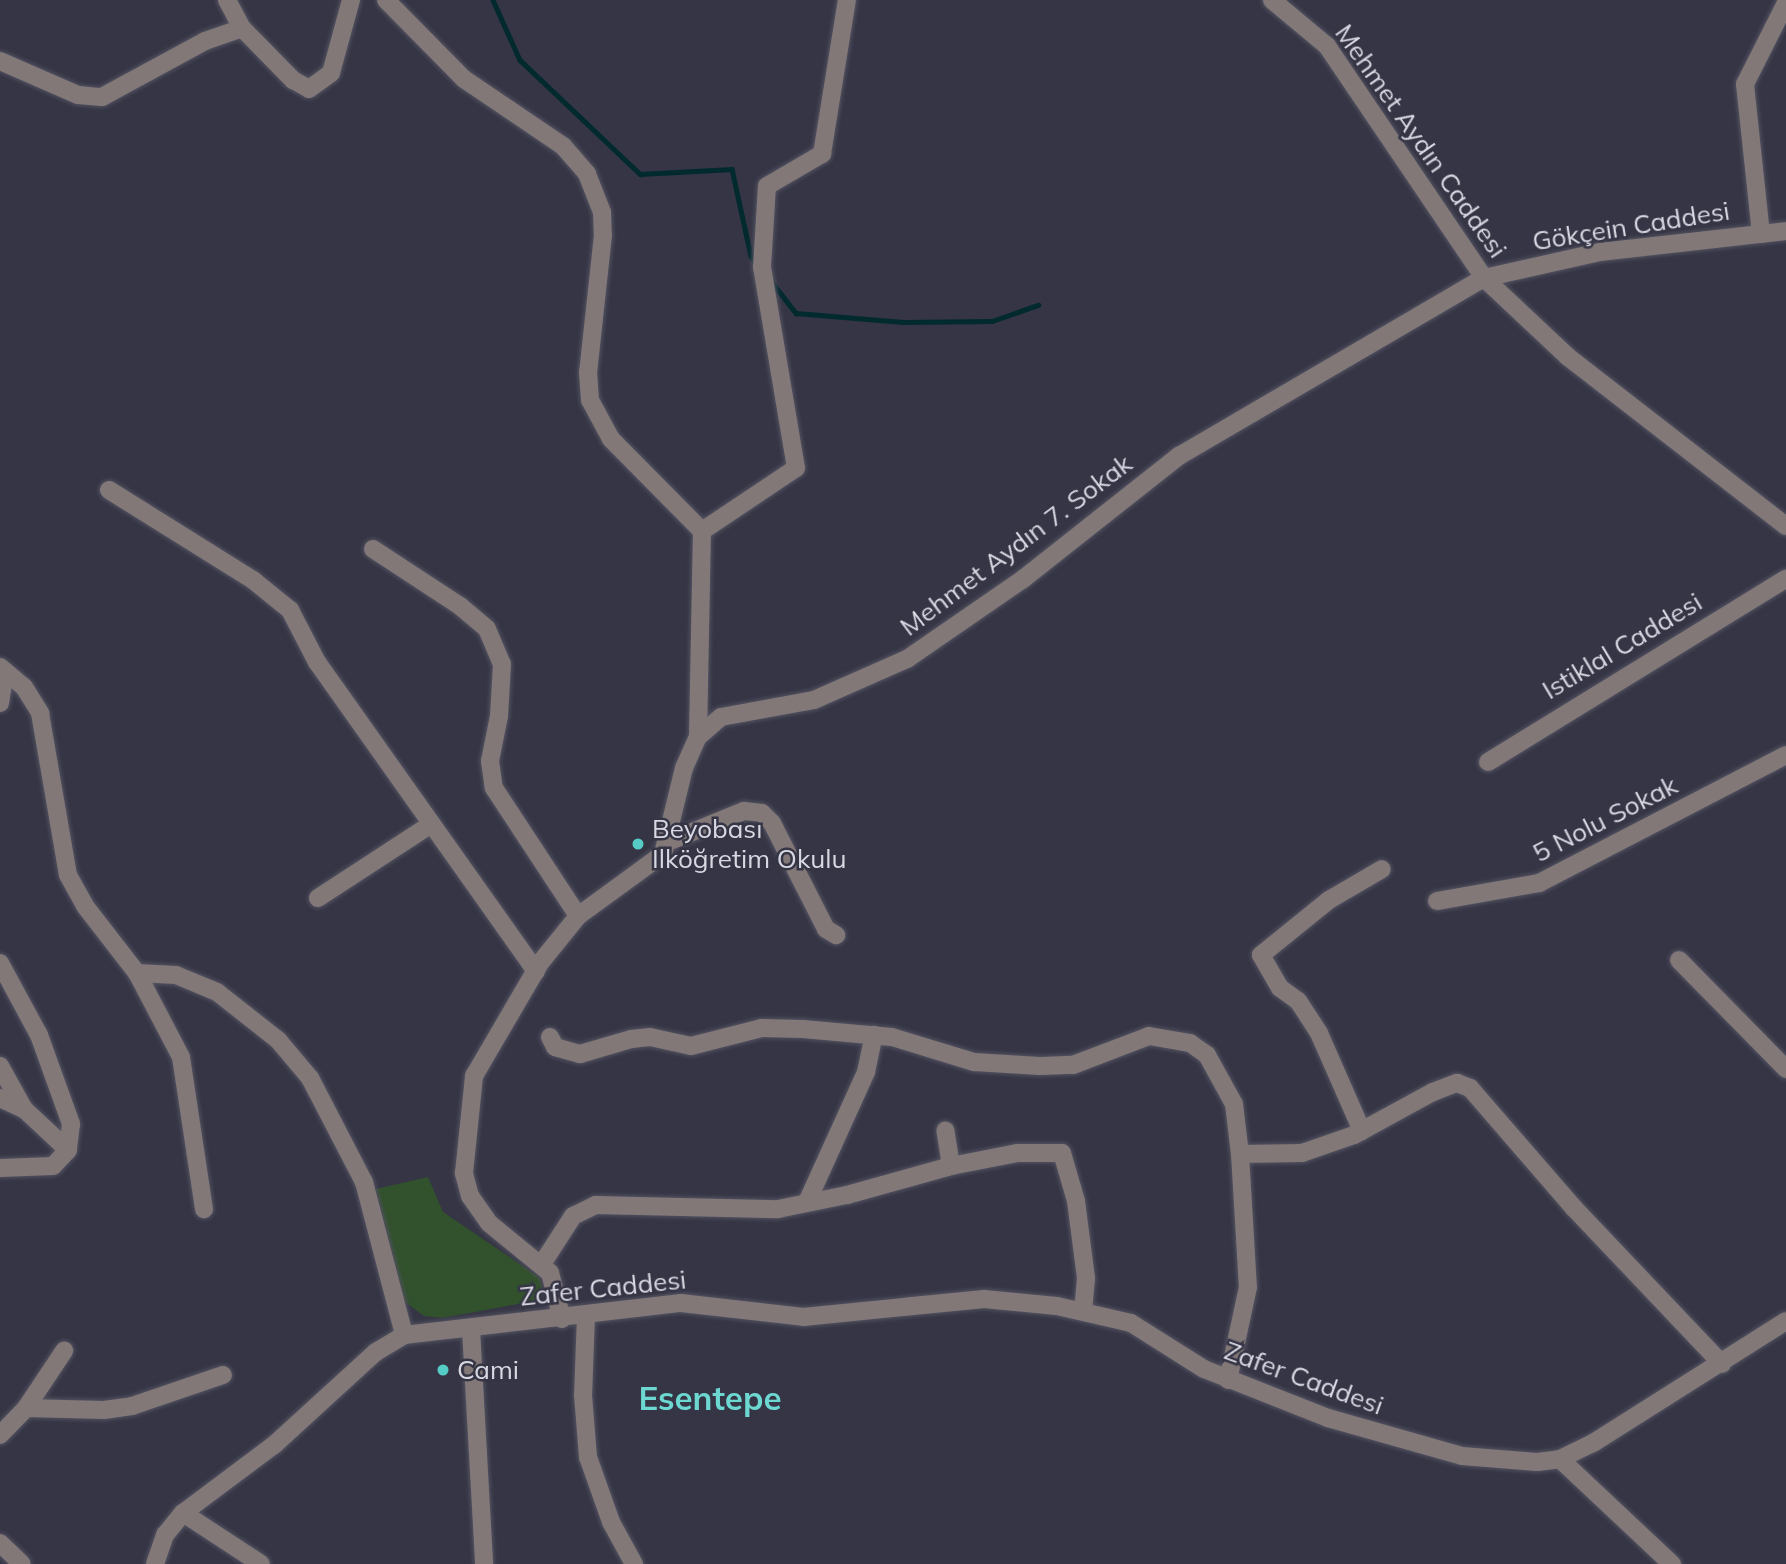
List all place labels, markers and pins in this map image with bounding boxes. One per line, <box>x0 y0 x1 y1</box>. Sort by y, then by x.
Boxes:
place label: Beyobası Ilköğretim Okulu <box>652 813 846 874</box>
marker: Beyobası Ilköğretim Okulu <box>630 836 646 852</box>
place label: Cami <box>457 1354 519 1386</box>
marker: Cami <box>435 1362 451 1378</box>

